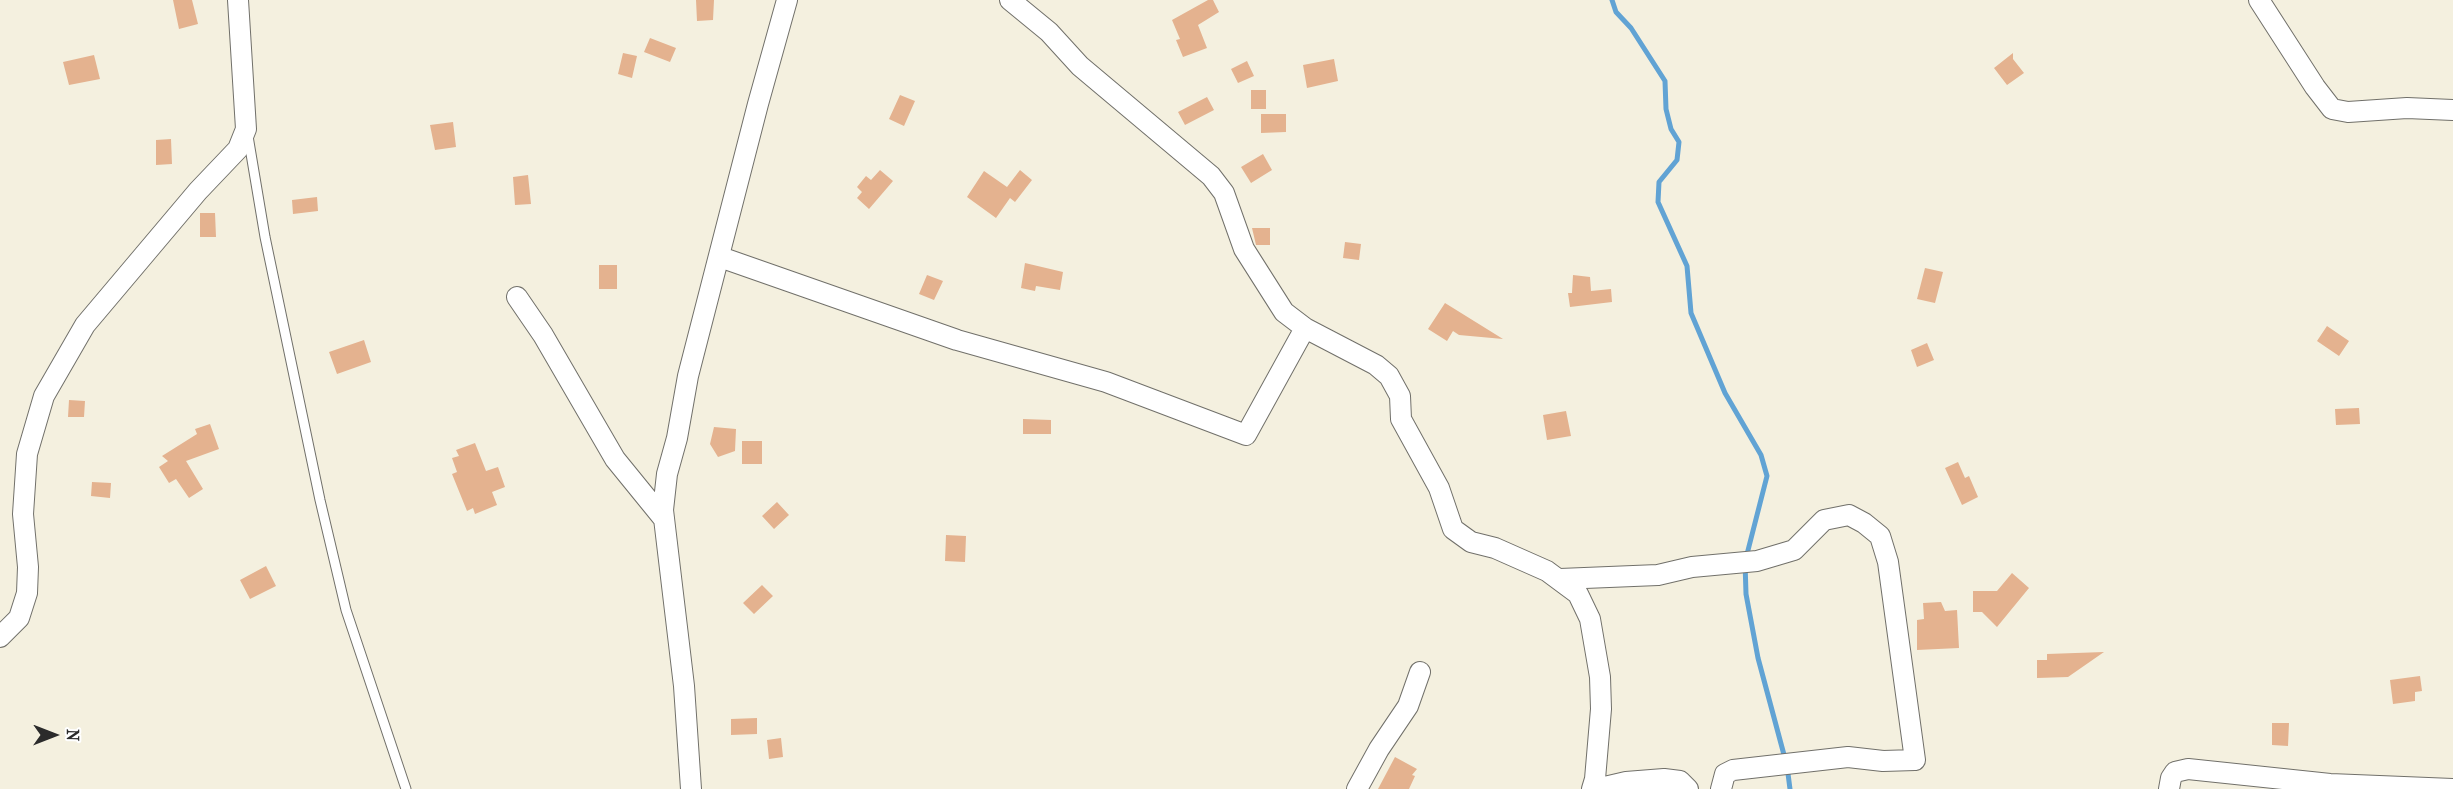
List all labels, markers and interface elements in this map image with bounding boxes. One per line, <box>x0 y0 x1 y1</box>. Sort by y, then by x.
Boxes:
north arrow <box>24 705 84 765</box>
text: N <box>63 729 82 741</box>

